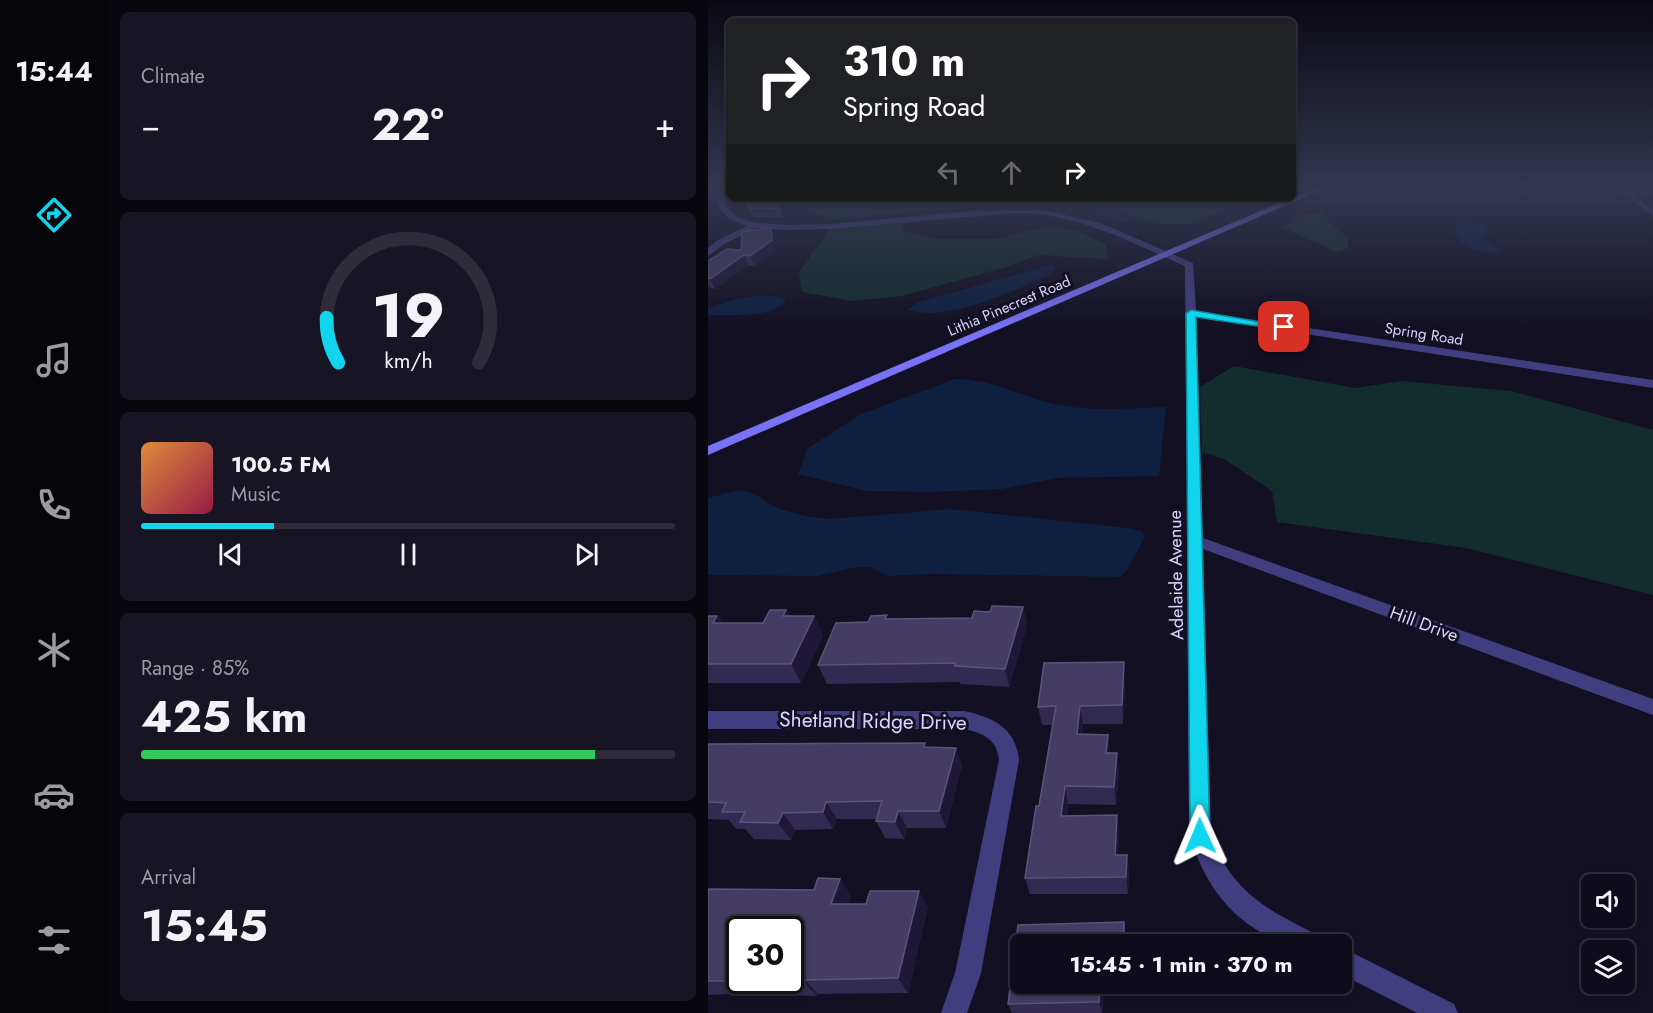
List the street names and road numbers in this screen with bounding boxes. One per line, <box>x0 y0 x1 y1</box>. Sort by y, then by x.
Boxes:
street label: Lithia Pinecrest Road <box>944 270 1074 342</box>
street label: Spring Road <box>1383 317 1465 351</box>
street label: Adelaide Avenue <box>1162 510 1190 640</box>
street label: Hill Drive <box>1386 600 1462 648</box>
street label: Shetland Ridge Drive <box>779 704 967 738</box>

